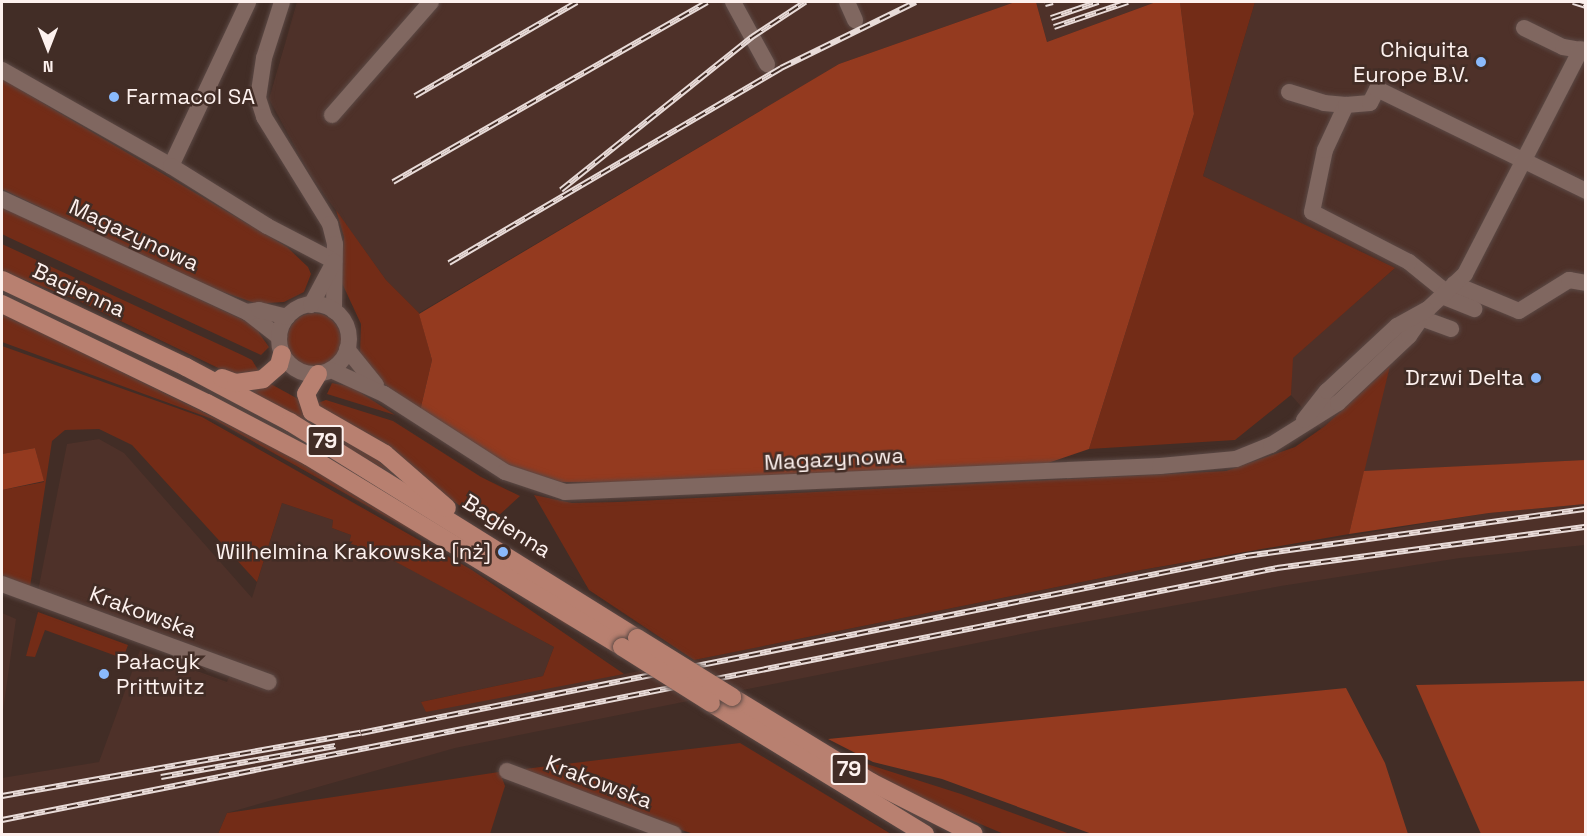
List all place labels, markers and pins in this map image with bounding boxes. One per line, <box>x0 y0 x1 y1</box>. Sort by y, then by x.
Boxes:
place label: Chiquita Europe B.V. <box>1353 36 1469 88</box>
marker: Chiquita Europe B.V. <box>1474 55 1488 69</box>
place label: Farmacol SA <box>126 84 255 110</box>
marker: Farmacol SA <box>107 90 121 104</box>
place label: Drzwi Delta <box>1405 365 1524 391</box>
marker: Drzwi Delta <box>1529 371 1543 385</box>
place label: Wilhelmina Krakowska [nż] <box>216 539 491 565</box>
marker: Wilhelmina Krakowska [nż] <box>496 545 510 559</box>
place label: Pałacyk Prittwitz <box>116 648 205 700</box>
marker: Pałacyk Prittwitz <box>97 667 111 681</box>

